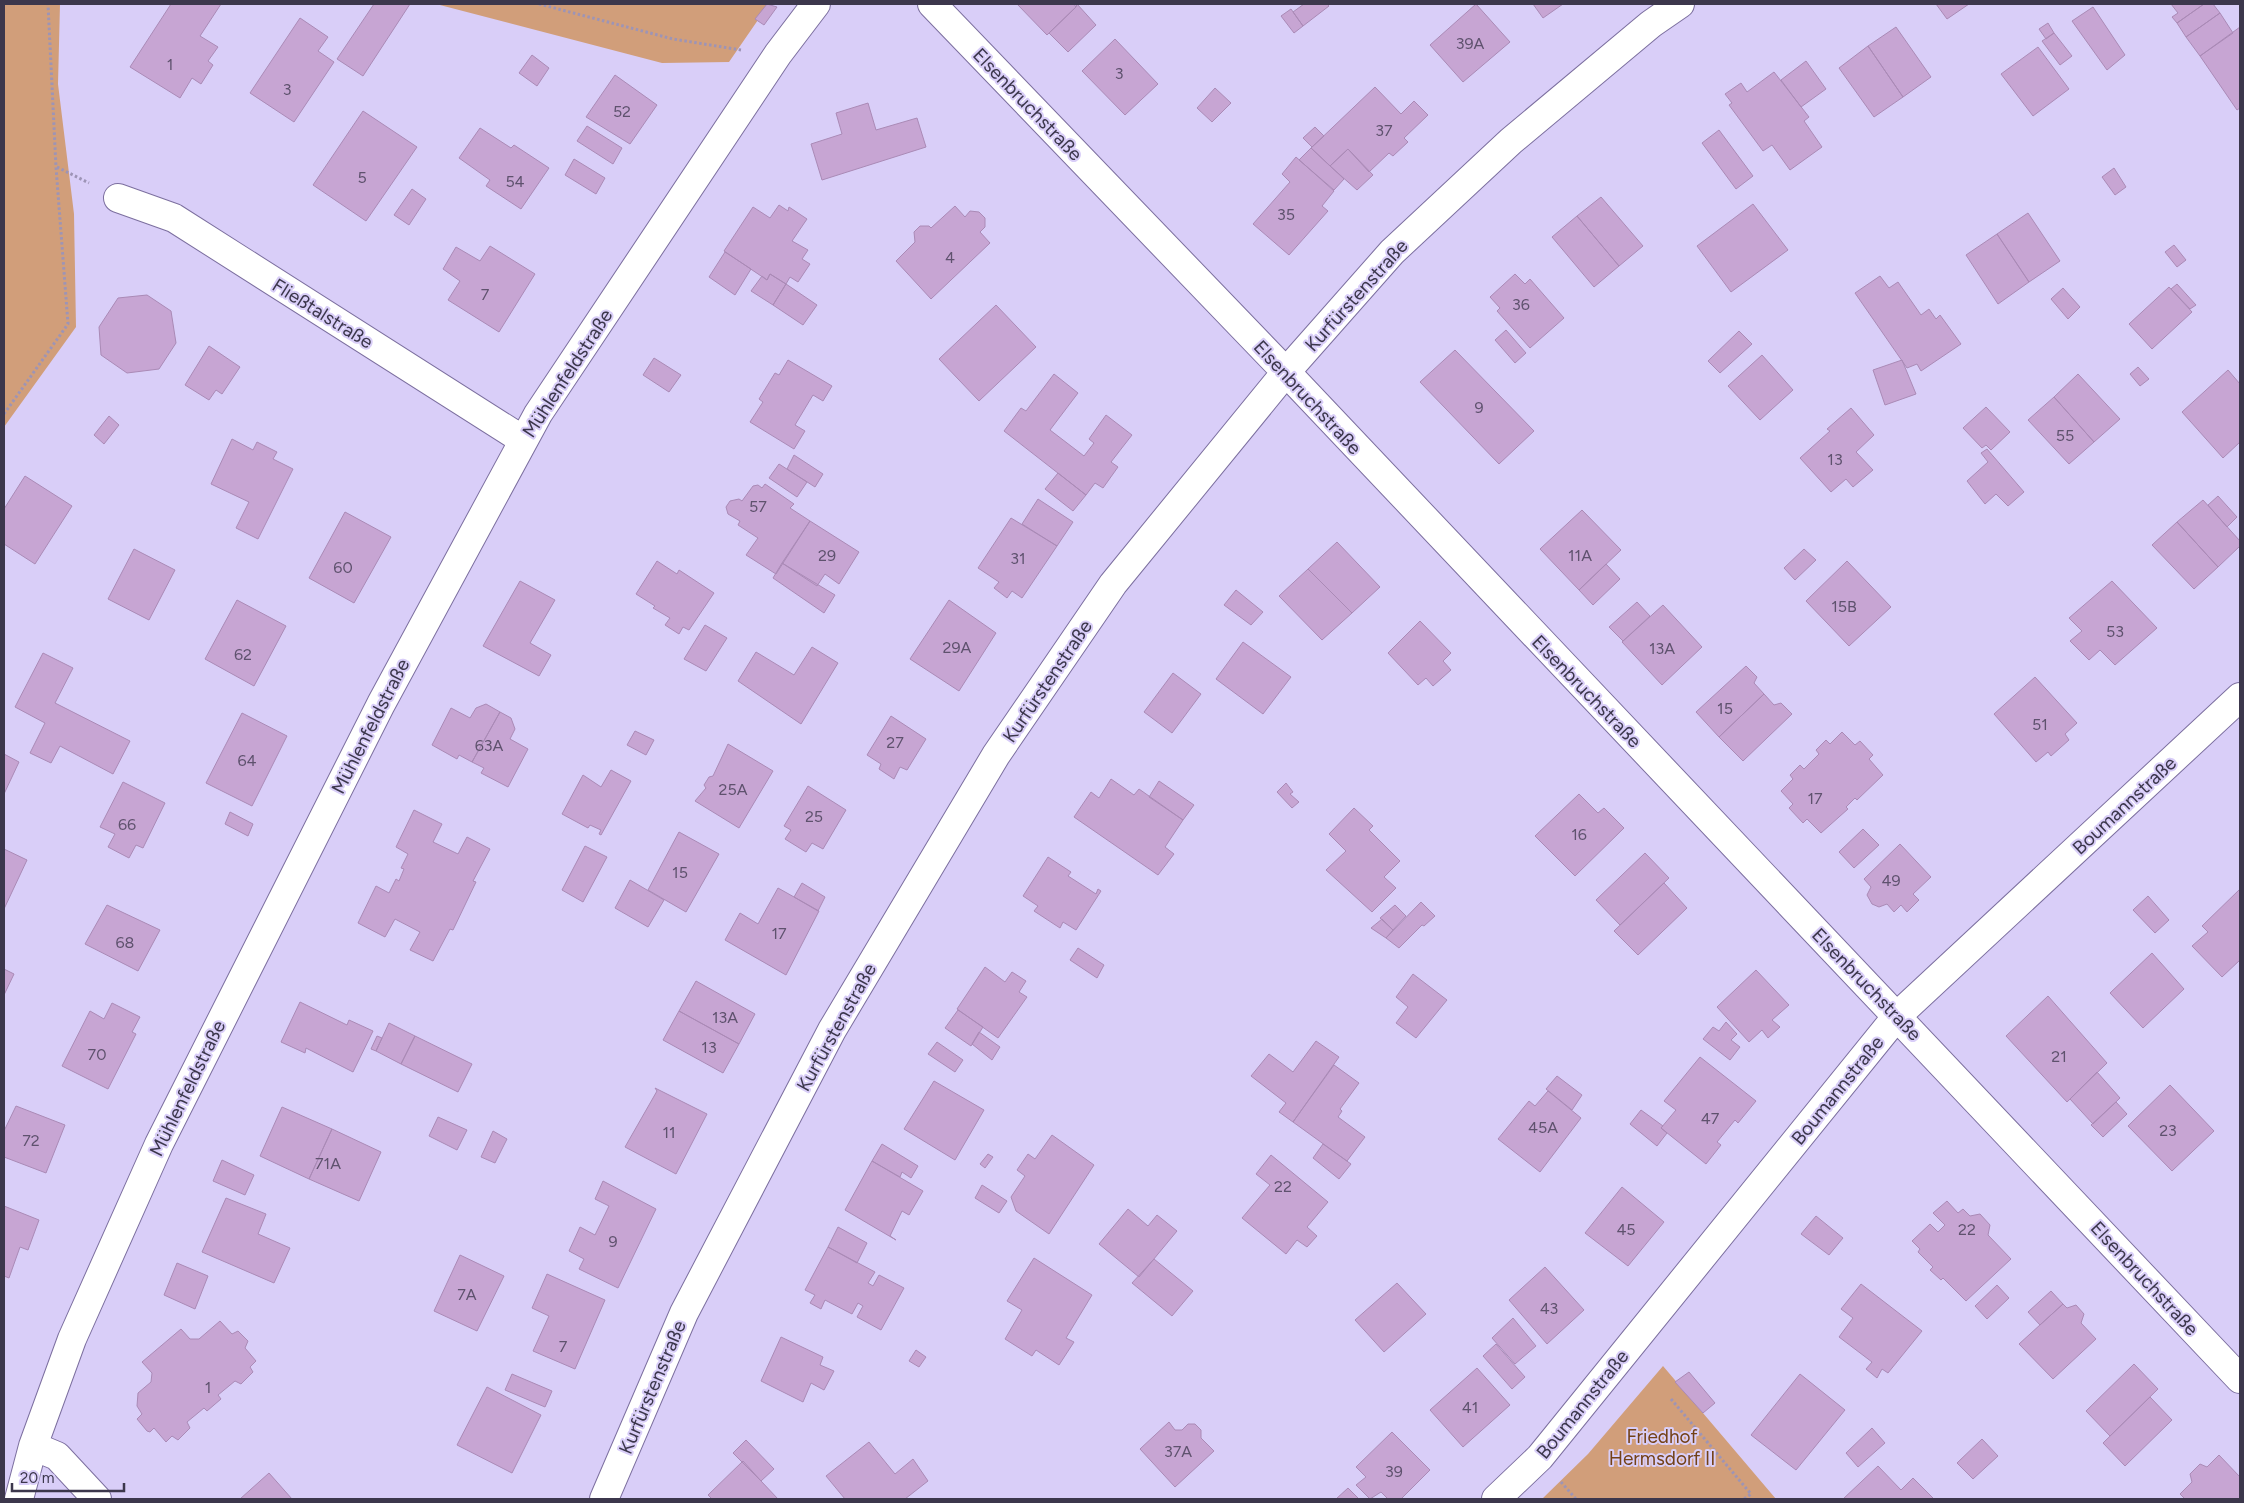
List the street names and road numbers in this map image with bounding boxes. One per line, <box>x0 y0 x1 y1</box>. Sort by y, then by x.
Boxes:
street label: Elsenbruchstraße <box>968 43 1087 165</box>
street label: Kurfürstenstraße <box>1300 235 1413 356</box>
street label: Fließtalstraße <box>268 273 377 353</box>
street label: Mühlenfeldstraße <box>517 305 617 442</box>
street label: Elsenbruchstraße <box>1249 336 1366 459</box>
street label: Kurfürstenstraße <box>998 616 1097 747</box>
street label: Elsenbruchstraße <box>1527 630 1646 752</box>
street label: Mühlenfeldstraße <box>327 655 414 798</box>
street label: Boumannstraße <box>2068 751 2181 859</box>
street label: Elsenbruchstraße <box>1807 923 1926 1045</box>
street label: Kurfürstenstraße <box>792 959 881 1095</box>
street label: Mühlenfeldstraße <box>145 1017 230 1160</box>
street label: Boumannstraße <box>1786 1031 1888 1149</box>
street label: Elsenbruchstraße <box>2086 1217 2203 1340</box>
street label: Kurfürstenstraße <box>614 1317 691 1457</box>
street label: Boumannstraße <box>1531 1345 1633 1463</box>

